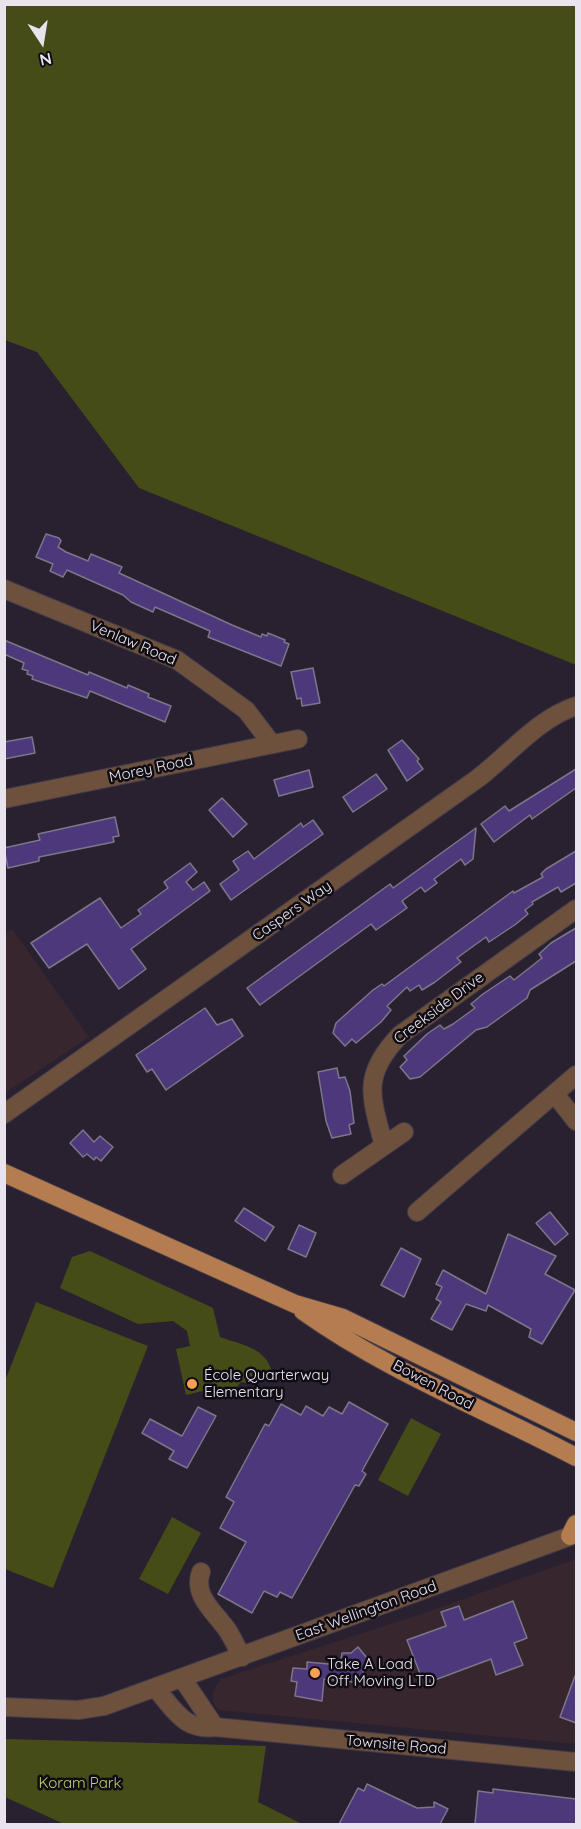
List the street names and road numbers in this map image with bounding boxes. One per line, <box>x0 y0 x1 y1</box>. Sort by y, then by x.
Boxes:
street label: Venlaw Road <box>87 617 179 669</box>
street label: Morey Road <box>107 751 195 787</box>
street label: Caspers Way <box>249 877 335 945</box>
street label: Creekside Drive <box>390 968 488 1048</box>
street label: Bowen Road <box>390 1356 476 1414</box>
street label: East Wellington Road <box>293 1577 439 1645</box>
street label: Townsite Road <box>345 1732 447 1758</box>

